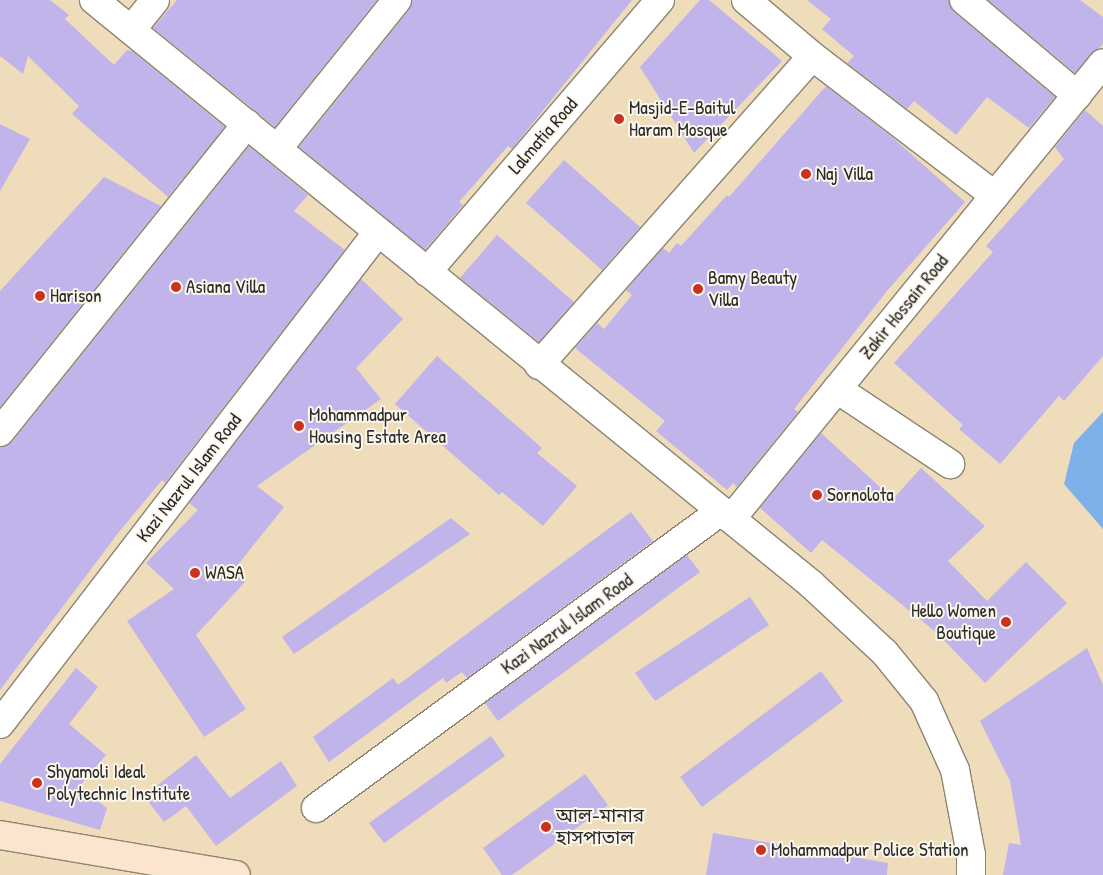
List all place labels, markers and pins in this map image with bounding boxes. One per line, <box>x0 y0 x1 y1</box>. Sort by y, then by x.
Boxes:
place label: Masjid-E-Baitul Haram Mosque <box>629 97 735 141</box>
marker: Masjid-E-Baitul Haram Mosque <box>613 113 625 125</box>
place label: Naj Villa <box>816 163 873 185</box>
marker: Naj Villa <box>800 168 812 180</box>
place label: Bamy Beauty Villa <box>708 267 797 311</box>
place label: Asiana Villa <box>186 276 265 298</box>
marker: Asiana Villa <box>170 281 182 293</box>
marker: Bamy Beauty Villa <box>692 283 704 295</box>
place label: Harison <box>50 285 101 307</box>
marker: Harison <box>34 290 46 302</box>
place label: Mohammadpur Housing Estate Area <box>309 404 446 448</box>
marker: Mohammadpur Housing Estate Area <box>293 420 305 432</box>
place label: Sornolota <box>827 484 894 506</box>
marker: Sornolota <box>811 489 823 501</box>
place label: WASA <box>205 562 244 584</box>
marker: WASA <box>189 567 201 579</box>
place label: Hello Women Boutique <box>911 600 996 644</box>
marker: Hello Women Boutique <box>1000 616 1012 628</box>
place label: Shyamoli Ideal Polytechnic Institute <box>47 761 190 805</box>
marker: Shyamoli Ideal Polytechnic Institute <box>31 777 43 789</box>
place label: আল-মানার হাসপাতাল <box>556 805 644 849</box>
marker: আল-মানার হাসপাতাল <box>540 821 552 833</box>
place label: Mohammadpur Police Station <box>771 839 969 861</box>
marker: Mohammadpur Police Station <box>755 844 767 856</box>

